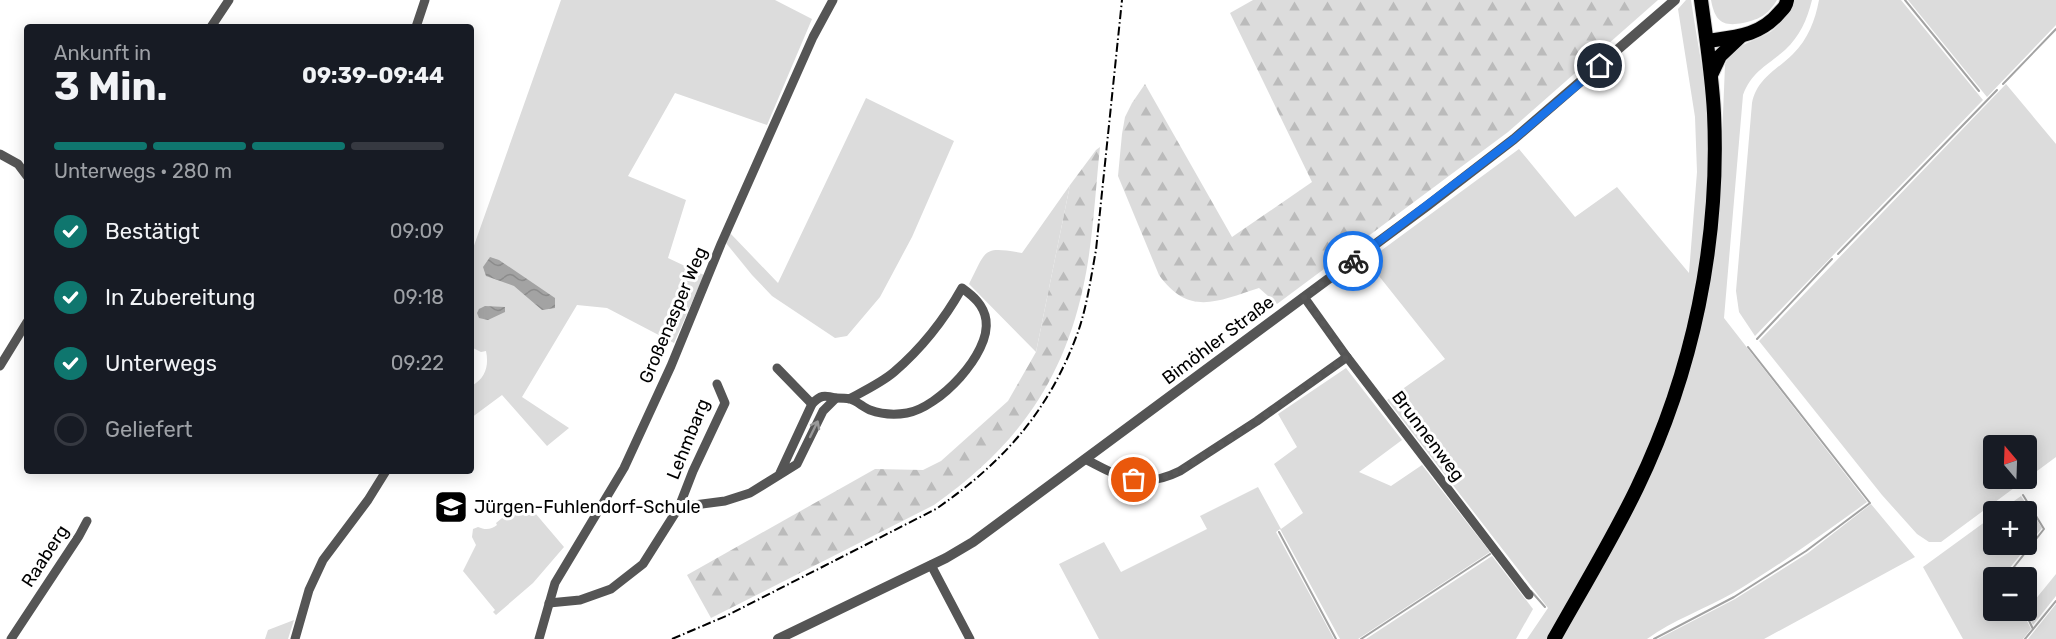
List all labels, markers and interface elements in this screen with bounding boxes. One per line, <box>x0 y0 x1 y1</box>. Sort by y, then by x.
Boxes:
pin <box>1574 40 1625 91</box>
text: Ankunft in <box>54 41 151 65</box>
icon: home <box>1583 49 1616 82</box>
text: 09:39–09:44 <box>302 62 444 89</box>
text: 3 Min. <box>54 64 168 110</box>
text: Unterwegs · 280 m <box>54 159 232 183</box>
icon: check <box>54 215 87 248</box>
text: Bestätigt <box>105 218 200 245</box>
text: 09:09 <box>390 219 444 243</box>
courier <box>1323 231 1383 291</box>
street label: Großenasper Weg <box>634 243 712 387</box>
icon: bike <box>1337 245 1370 278</box>
icon: check <box>54 281 87 314</box>
text: In Zubereitung <box>105 284 255 311</box>
text: 09:18 <box>393 285 444 309</box>
street label: Bimöhler Straße <box>1158 291 1278 389</box>
icon: check <box>54 347 87 380</box>
text: Unterwegs <box>105 350 217 377</box>
text: 09:22 <box>391 351 444 375</box>
street label: Brunnenweg <box>1387 386 1469 486</box>
street label: Lehmbarg <box>662 395 714 483</box>
text: Geliefert <box>105 416 193 443</box>
one-way arrow <box>809 421 821 439</box>
north arrow <box>1983 435 2037 489</box>
map controls <box>1983 435 2037 621</box>
pin <box>1108 454 1159 505</box>
icon: bag <box>1117 463 1150 496</box>
school or university icon: Jürgen-Fuhlendorf-Schule <box>433 489 469 525</box>
place label: Jürgen-Fuhlendorf-Schule <box>474 496 701 518</box>
button: + <box>1983 501 2037 555</box>
street label: Raaberg <box>17 521 73 591</box>
button: − <box>1983 567 2037 621</box>

